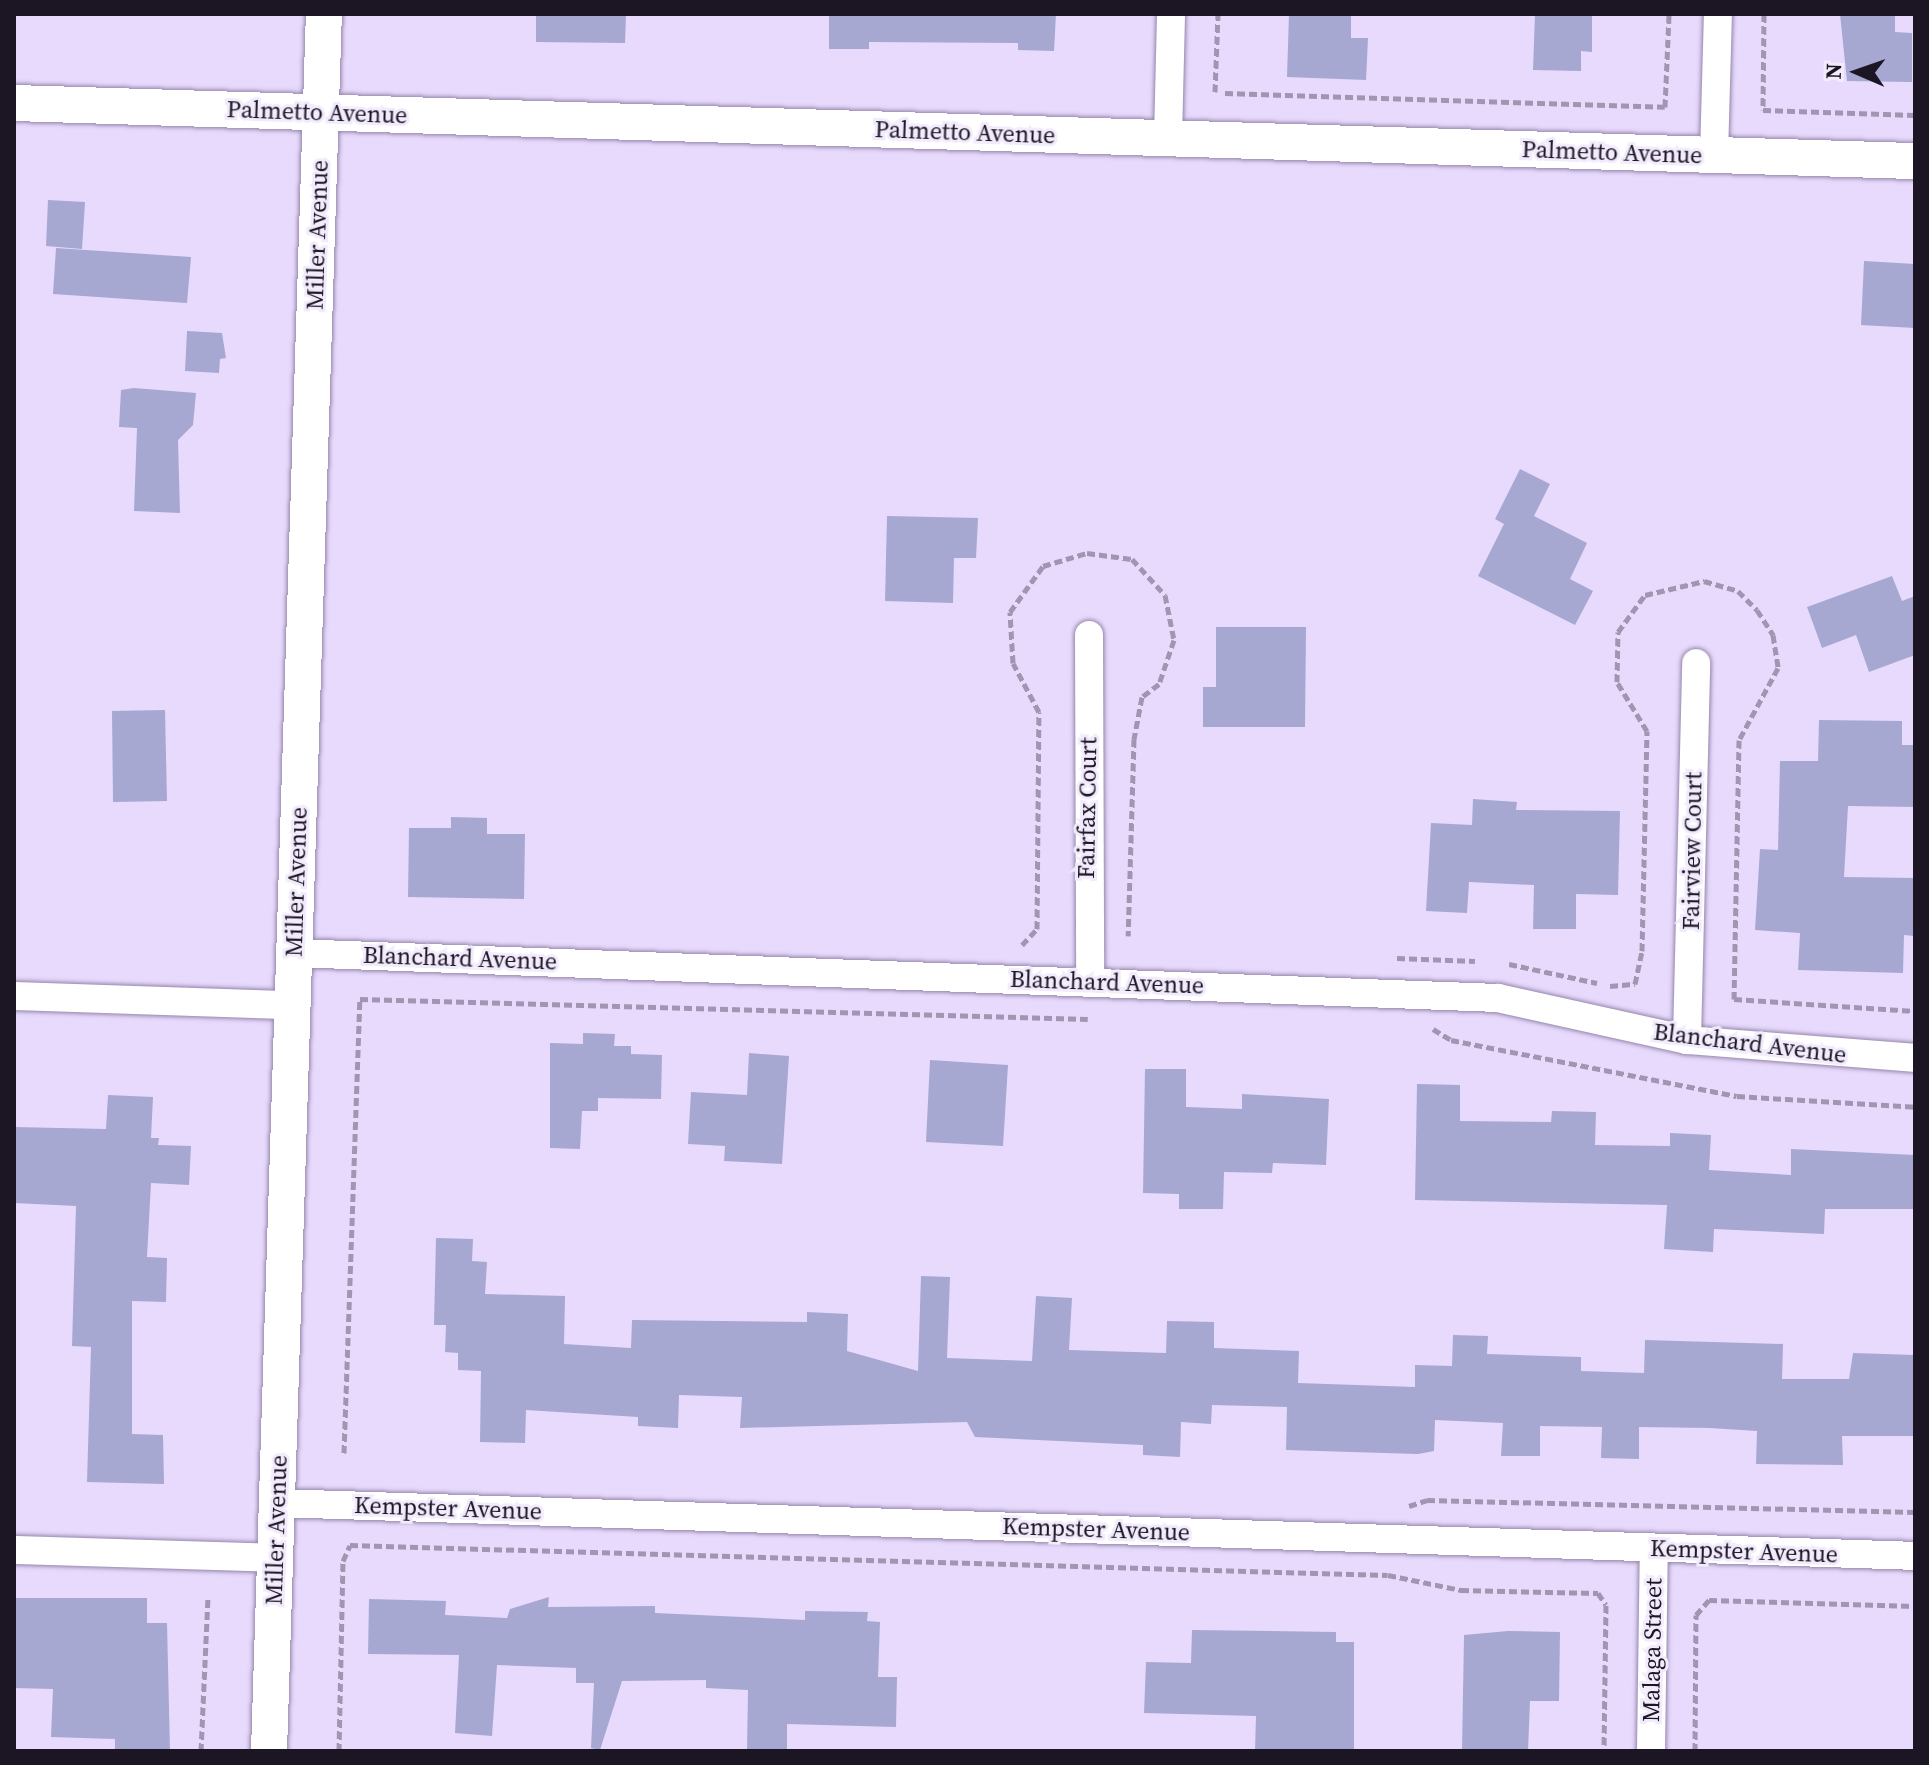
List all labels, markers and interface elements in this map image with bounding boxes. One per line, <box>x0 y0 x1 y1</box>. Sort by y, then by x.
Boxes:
north arrow <box>1817 32 1897 112</box>
text: N <box>1818 63 1848 80</box>
street label: Palmetto Avenue <box>226 94 408 130</box>
street label: Palmetto Avenue <box>874 114 1056 150</box>
street label: Palmetto Avenue <box>1521 134 1703 170</box>
street label: Miller Avenue <box>300 160 334 310</box>
street label: Fairfax Court <box>1071 737 1103 879</box>
street label: Fairview Court <box>1676 772 1708 930</box>
street label: Miller Avenue <box>279 807 313 957</box>
street label: Blanchard Avenue <box>362 940 558 976</box>
street label: Blanchard Avenue <box>1009 964 1205 1000</box>
street label: Blanchard Avenue <box>1652 1017 1848 1069</box>
street label: Miller Avenue <box>259 1455 293 1605</box>
street label: Kempster Avenue <box>354 1490 542 1526</box>
street label: Kempster Avenue <box>1002 1511 1190 1547</box>
street label: Kempster Avenue <box>1650 1533 1838 1569</box>
street label: Malaga Street <box>1636 1578 1668 1722</box>

